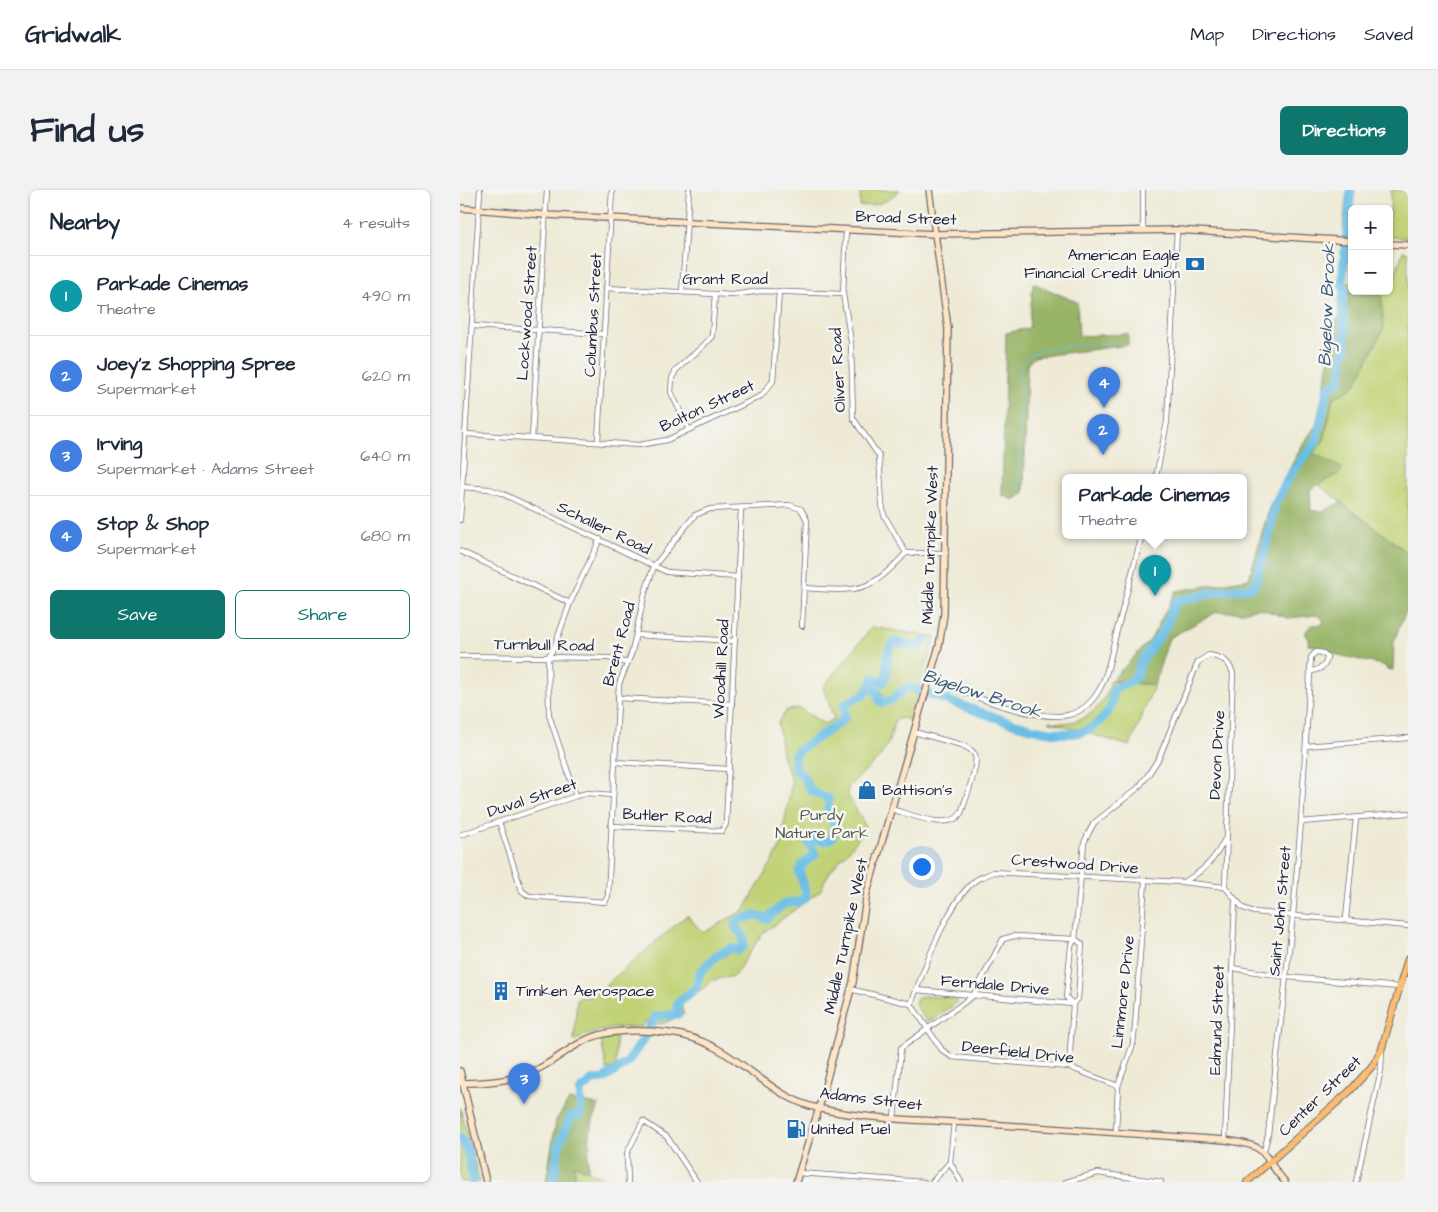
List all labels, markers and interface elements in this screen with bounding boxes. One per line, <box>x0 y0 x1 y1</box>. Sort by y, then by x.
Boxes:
text: Gridwalk <box>25 18 121 52</box>
text: Map <box>1190 22 1224 47</box>
text: Directions <box>1252 22 1336 47</box>
text: Saved <box>1364 22 1413 47</box>
text: Find us <box>30 106 144 155</box>
button: Directions <box>1280 106 1408 155</box>
street label: Broad Street <box>855 205 958 231</box>
map controls <box>1348 205 1393 295</box>
button: + <box>1348 205 1393 250</box>
text: Nearby <box>50 208 120 237</box>
text: 4 results <box>342 212 410 234</box>
water label: Bigelow Brook <box>1312 242 1343 367</box>
street label: Lockwood Street <box>511 244 543 381</box>
place label: American Eagle Financial Credit Union <box>1024 244 1180 284</box>
button: − <box>1348 250 1393 295</box>
street label: Columbus Street <box>579 252 607 378</box>
bank icon: American Eagle Financial Credit Union <box>1184 253 1206 275</box>
street label: Grant Road <box>682 268 768 290</box>
text: Parkade Cinemas <box>97 271 248 298</box>
text: 1 <box>65 285 67 307</box>
text: 490 m <box>361 285 410 307</box>
text: Theatre <box>97 298 156 320</box>
street label: Oliver Road <box>825 327 851 413</box>
text: Joey'z Shopping Spree <box>97 351 296 378</box>
text: 2 <box>61 365 71 387</box>
text: 620 m <box>362 365 410 387</box>
pin: 4 <box>1088 367 1120 408</box>
street label: Bolton Street <box>656 374 758 438</box>
text: Supermarket <box>97 378 196 400</box>
pin: 2 <box>1087 414 1119 455</box>
text: Irving <box>97 431 142 458</box>
text: 3 <box>62 445 70 467</box>
text: 640 m <box>360 445 410 467</box>
text: Supermarket · Adams Street <box>97 458 314 480</box>
street label: Middle Turnpike West <box>916 465 944 625</box>
popup <box>1062 474 1247 539</box>
text: Parkade Cinemas <box>1079 482 1230 509</box>
street label: Schaller Road <box>553 496 655 560</box>
text: Theatre <box>1079 509 1137 531</box>
text: Stop & Shop <box>97 511 209 538</box>
text: 4 <box>61 525 71 547</box>
text: 680 m <box>361 525 410 547</box>
text: Supermarket <box>97 538 196 560</box>
pin: 1 <box>1139 555 1171 596</box>
button: Save <box>50 590 225 639</box>
button: Share <box>235 590 410 639</box>
street label: Brent Road <box>597 599 641 689</box>
street label: Woodhill Road <box>707 619 735 719</box>
street label: Turnbull Road <box>494 633 594 657</box>
water label: Bigelow Brook <box>919 663 1045 726</box>
street label: Devon Drive <box>1204 709 1230 800</box>
street label: Duval Street <box>484 773 580 823</box>
shop icon: Battison's <box>856 779 878 801</box>
place label: Battison's <box>882 779 953 801</box>
street label: Butler Road <box>622 803 712 829</box>
park label: Purdy Nature Park <box>775 804 869 844</box>
street label: Saint John Street <box>1263 844 1297 977</box>
street label: Crestwood Drive <box>1011 849 1140 879</box>
your location <box>909 854 935 880</box>
street label: Middle Turnpike West <box>819 855 873 1016</box>
street label: Linnmore Drive <box>1106 934 1140 1050</box>
street label: Edmund Street <box>1204 964 1230 1075</box>
street label: Ferndale Drive <box>940 969 1051 1001</box>
building icon: Timken Aerospace <box>490 980 512 1002</box>
place label: Timken Aerospace <box>516 980 655 1002</box>
street label: Deerfield Drive <box>961 1035 1076 1069</box>
street label: Center Street <box>1274 1050 1367 1141</box>
pin: 3 <box>508 1063 540 1104</box>
street label: Adams Street <box>819 1082 924 1116</box>
fuel station icon: United Fuel <box>785 1118 807 1140</box>
place label: United Fuel <box>811 1118 891 1140</box>

